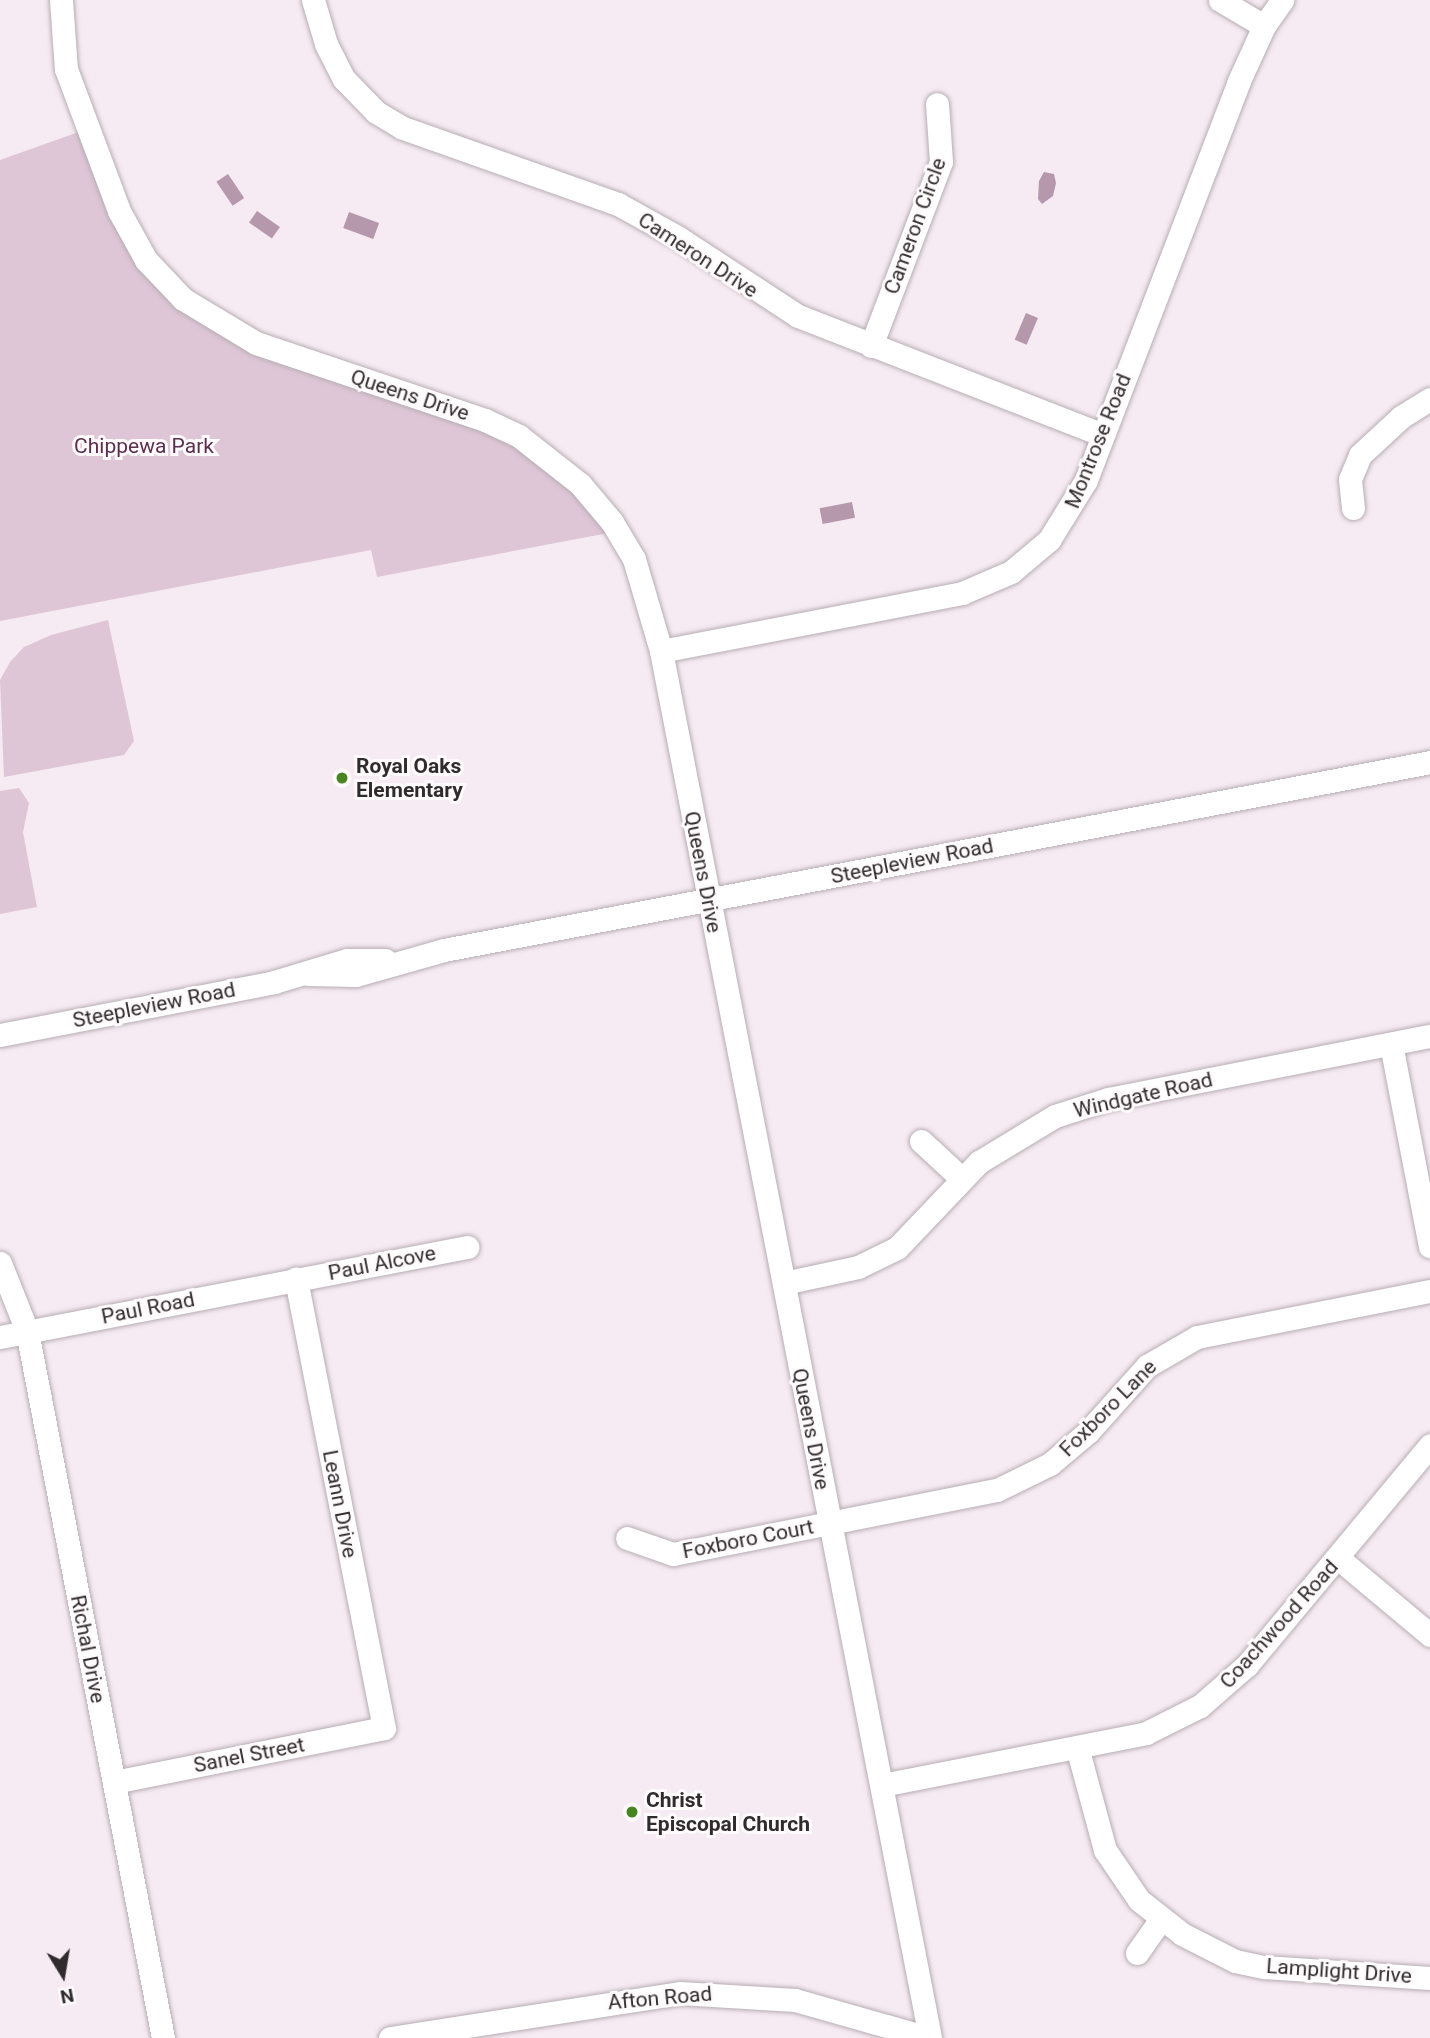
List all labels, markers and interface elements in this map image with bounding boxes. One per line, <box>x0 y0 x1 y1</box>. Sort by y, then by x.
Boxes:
street label: Cameron Circle <box>879 154 951 298</box>
street label: Cameron Drive <box>633 207 763 303</box>
street label: Queens Drive <box>348 364 472 426</box>
street label: Montrose Road <box>1060 370 1136 512</box>
park label: Chippewa Park <box>74 433 214 459</box>
place label: Royal Oaks Elementary <box>356 753 463 803</box>
marker: Royal Oaks Elementary <box>334 770 350 786</box>
street label: Queens Drive <box>679 809 727 935</box>
street label: Steepleview Road <box>829 833 995 889</box>
street label: Steepleview Road <box>71 977 237 1033</box>
street label: Windgate Road <box>1071 1067 1215 1123</box>
street label: Paul Alcove <box>326 1240 438 1286</box>
street label: Paul Road <box>99 1287 197 1329</box>
street label: Foxboro Lane <box>1054 1354 1162 1462</box>
street label: Queens Drive <box>787 1366 835 1492</box>
street label: Leann Drive <box>317 1448 363 1560</box>
street label: Foxboro Court <box>680 1514 816 1564</box>
street label: Coachwood Road <box>1215 1554 1343 1694</box>
street label: Richal Drive <box>65 1593 111 1705</box>
street label: Sanel Street <box>191 1732 307 1778</box>
place label: Christ Episcopal Church <box>646 1787 810 1837</box>
marker: Christ Episcopal Church <box>624 1804 640 1820</box>
north arrow <box>28 1940 98 2010</box>
street label: Lamplight Drive <box>1265 1953 1413 1989</box>
street label: Afton Road <box>607 1981 713 2015</box>
text: N <box>58 1984 76 2009</box>

